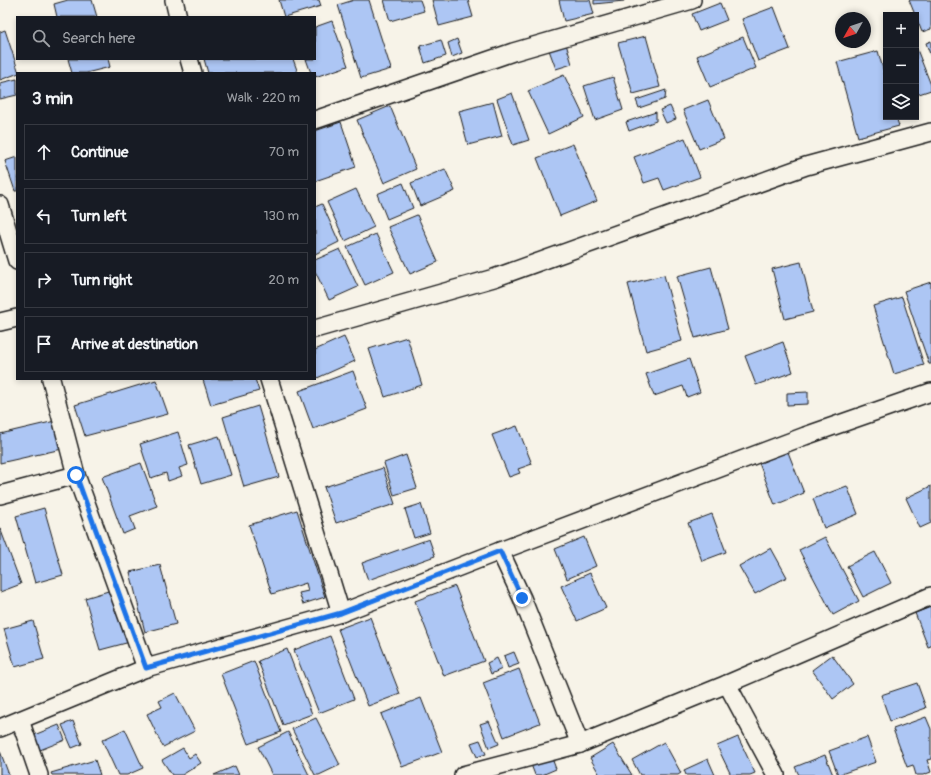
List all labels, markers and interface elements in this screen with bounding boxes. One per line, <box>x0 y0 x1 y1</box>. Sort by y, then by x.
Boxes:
north arrow <box>835 12 871 48</box>
map controls <box>883 12 919 120</box>
button: + <box>883 12 919 48</box>
search box <box>16 16 316 60</box>
icon: search <box>30 27 52 49</box>
text: Search here <box>62 29 135 48</box>
button: − <box>883 48 919 84</box>
button: layers <box>883 84 919 120</box>
text: 3 min <box>32 88 73 109</box>
text: Walk · 220 m <box>227 90 300 106</box>
icon: ahead <box>33 141 55 163</box>
text: Continue <box>71 143 129 162</box>
text: 70 m <box>269 144 299 160</box>
icon: left <box>33 205 55 227</box>
text: Turn left <box>71 207 127 226</box>
text: 130 m <box>263 208 299 224</box>
icon: right <box>33 269 55 291</box>
text: Turn right <box>71 271 132 290</box>
text: 20 m <box>268 272 299 288</box>
icon: arrive <box>33 333 55 355</box>
text: Arrive at destination <box>71 335 198 354</box>
route start <box>67 466 85 484</box>
route end <box>513 589 531 607</box>

